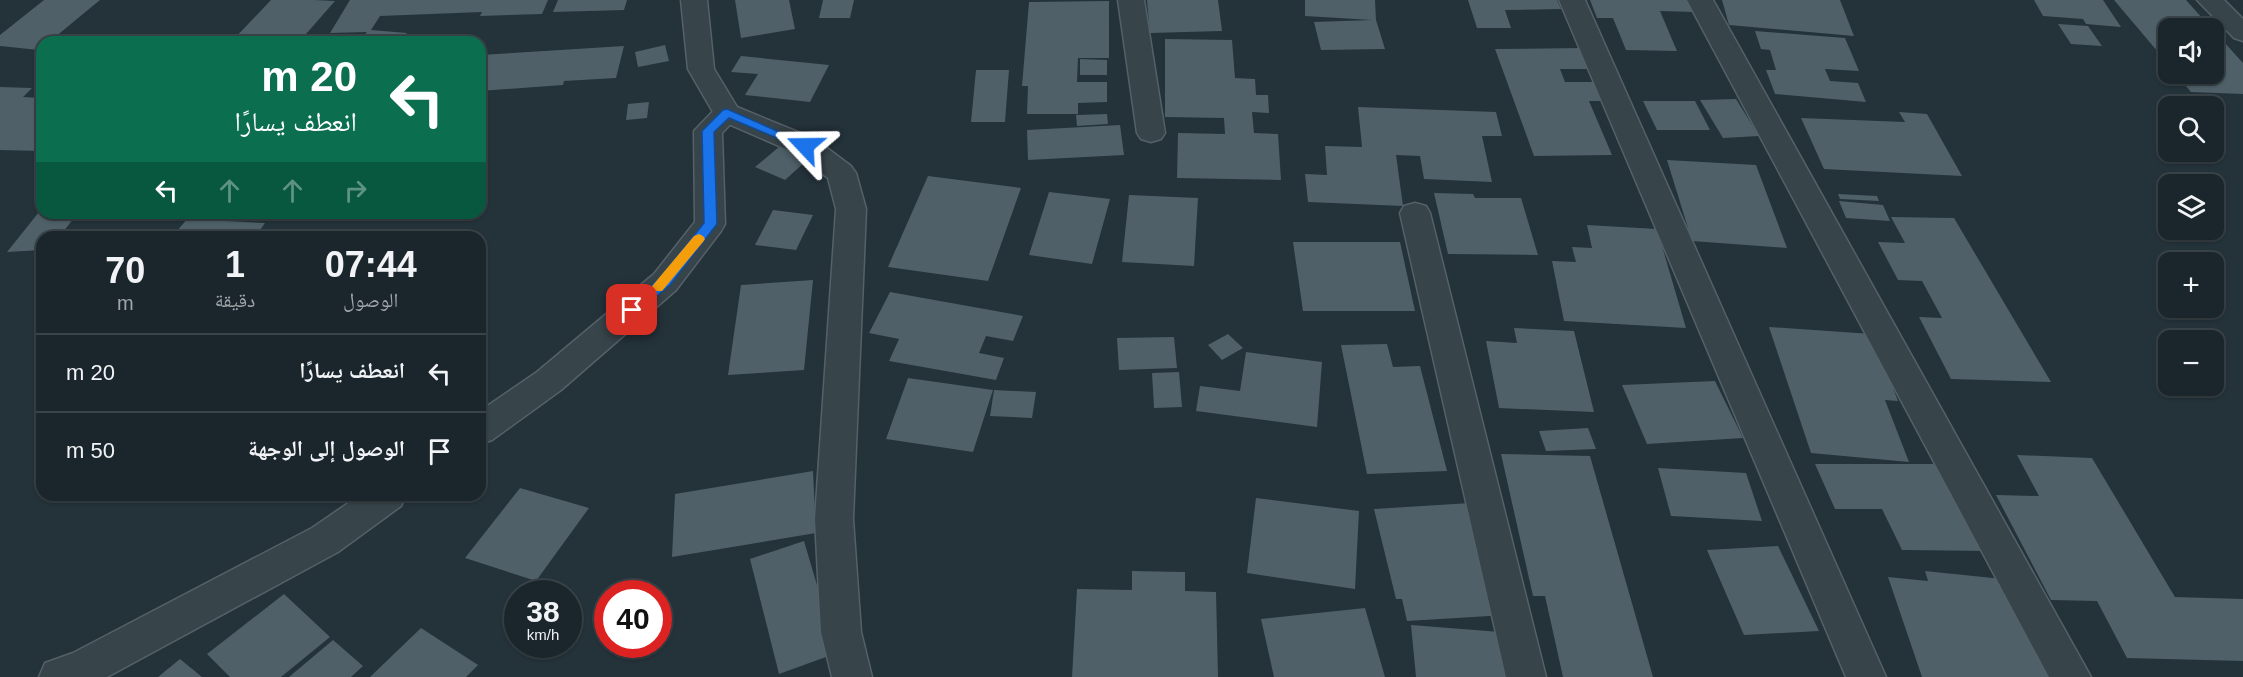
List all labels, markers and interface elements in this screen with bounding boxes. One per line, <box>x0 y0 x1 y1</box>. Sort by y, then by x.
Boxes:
map controls <box>2158 18 2224 396</box>
button: sound <box>2158 18 2224 84</box>
text: 20 m <box>261 53 357 100</box>
icon: left <box>378 60 456 138</box>
button: search <box>2158 96 2224 162</box>
text: انعطف يسارًا <box>235 107 357 137</box>
position arrow <box>773 114 837 178</box>
icon: left <box>150 174 183 207</box>
icon: ahead <box>213 174 246 207</box>
icon: ahead <box>276 174 309 207</box>
icon: right <box>339 174 372 207</box>
button: layers <box>2158 174 2224 240</box>
text: 1 <box>225 244 245 285</box>
text: 07:44 <box>325 244 417 285</box>
text: 70 <box>105 250 145 291</box>
button: + <box>2158 252 2224 318</box>
pin <box>606 284 657 335</box>
text: دقيقة <box>215 289 255 311</box>
text: الوصول <box>343 289 398 311</box>
text: m <box>117 292 134 314</box>
icon: arrive <box>615 293 648 326</box>
button: − <box>2158 330 2224 396</box>
icon: left <box>423 357 456 390</box>
text: انعطف يسارًا <box>299 358 405 383</box>
text: 20 m <box>66 360 115 385</box>
icon: arrive <box>423 435 456 468</box>
text: الوصول إلى الوجهة <box>248 436 405 461</box>
text: 50 m <box>66 438 115 463</box>
speed limit sign: 40 <box>594 580 672 658</box>
text: 38 <box>526 595 560 628</box>
text: km/h <box>527 626 559 643</box>

